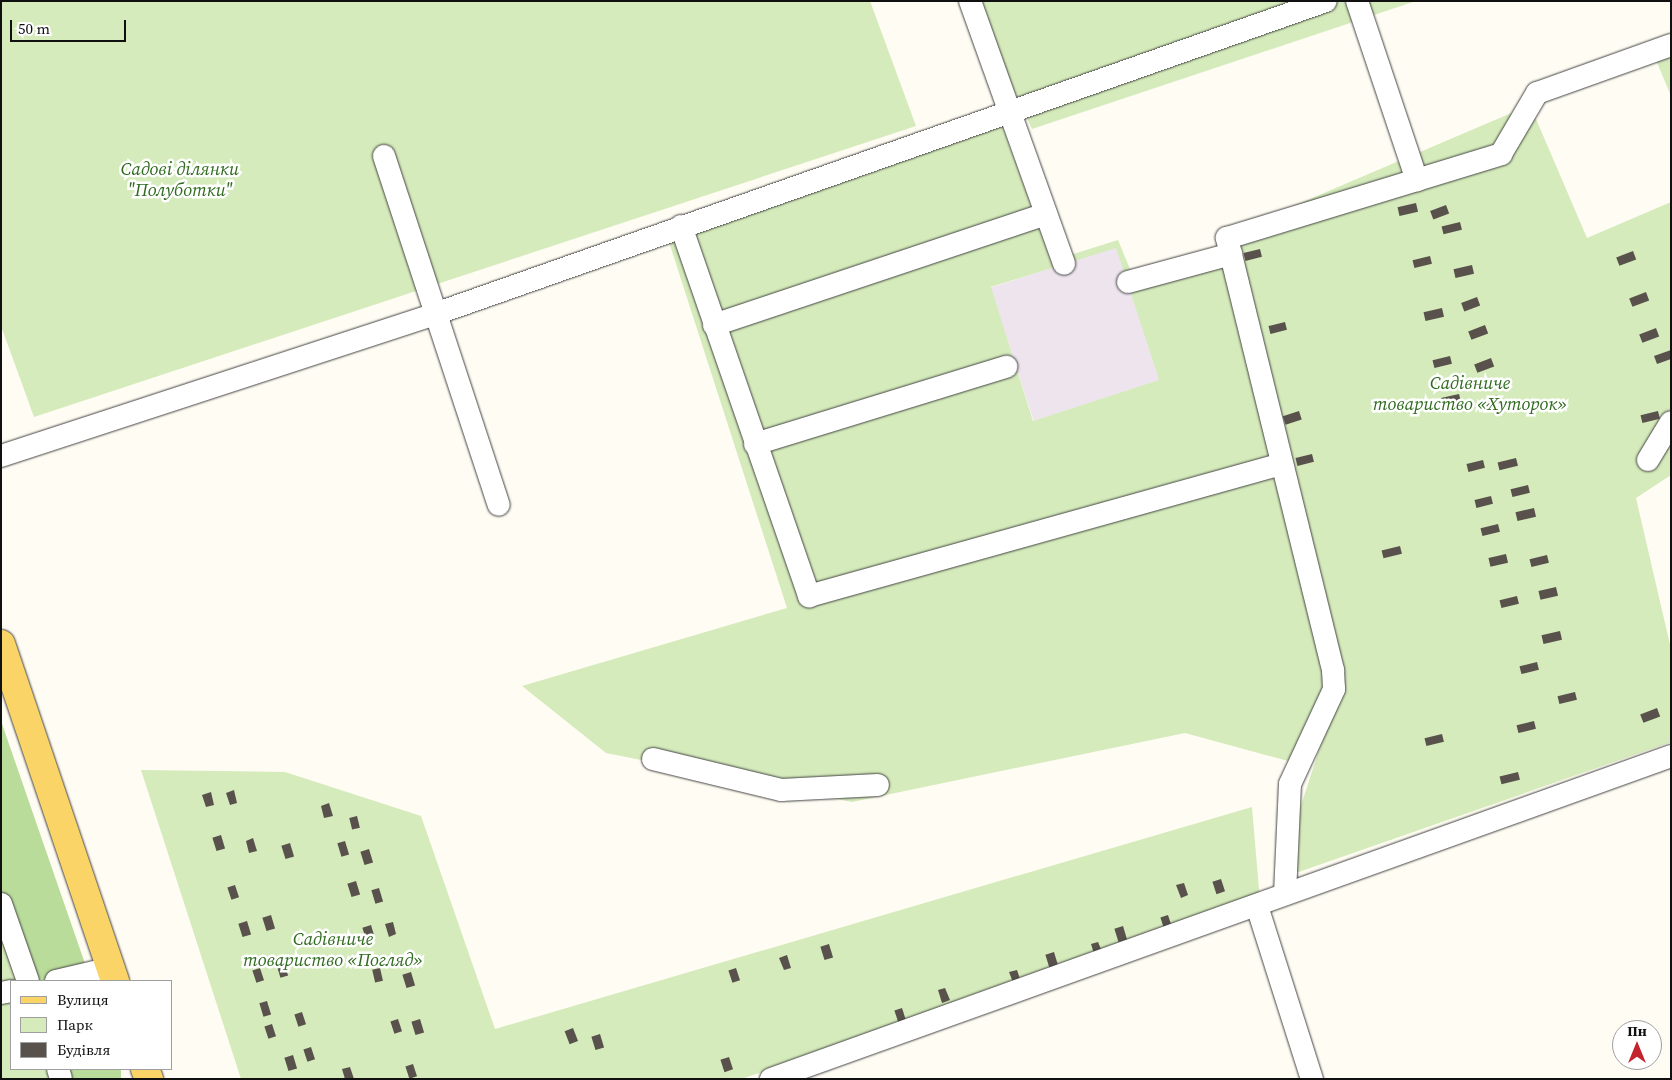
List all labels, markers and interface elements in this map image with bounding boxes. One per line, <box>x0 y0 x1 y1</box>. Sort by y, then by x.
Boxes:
scale bar <box>12 10 129 42</box>
text: 50 m <box>18 18 50 39</box>
park label: Садові ділянки "Полуботки" <box>121 159 239 202</box>
park label: Садівниче товариство «Хуторок» <box>1373 373 1567 416</box>
park label: Садівниче товариство «Погляд» <box>243 929 423 972</box>
legend <box>10 980 172 1070</box>
text: Вулиця <box>57 989 109 1010</box>
text: Парк <box>57 1014 93 1035</box>
north arrow <box>1612 1020 1662 1070</box>
text: Пн <box>1627 1021 1647 1041</box>
text: Будівля <box>57 1039 110 1060</box>

